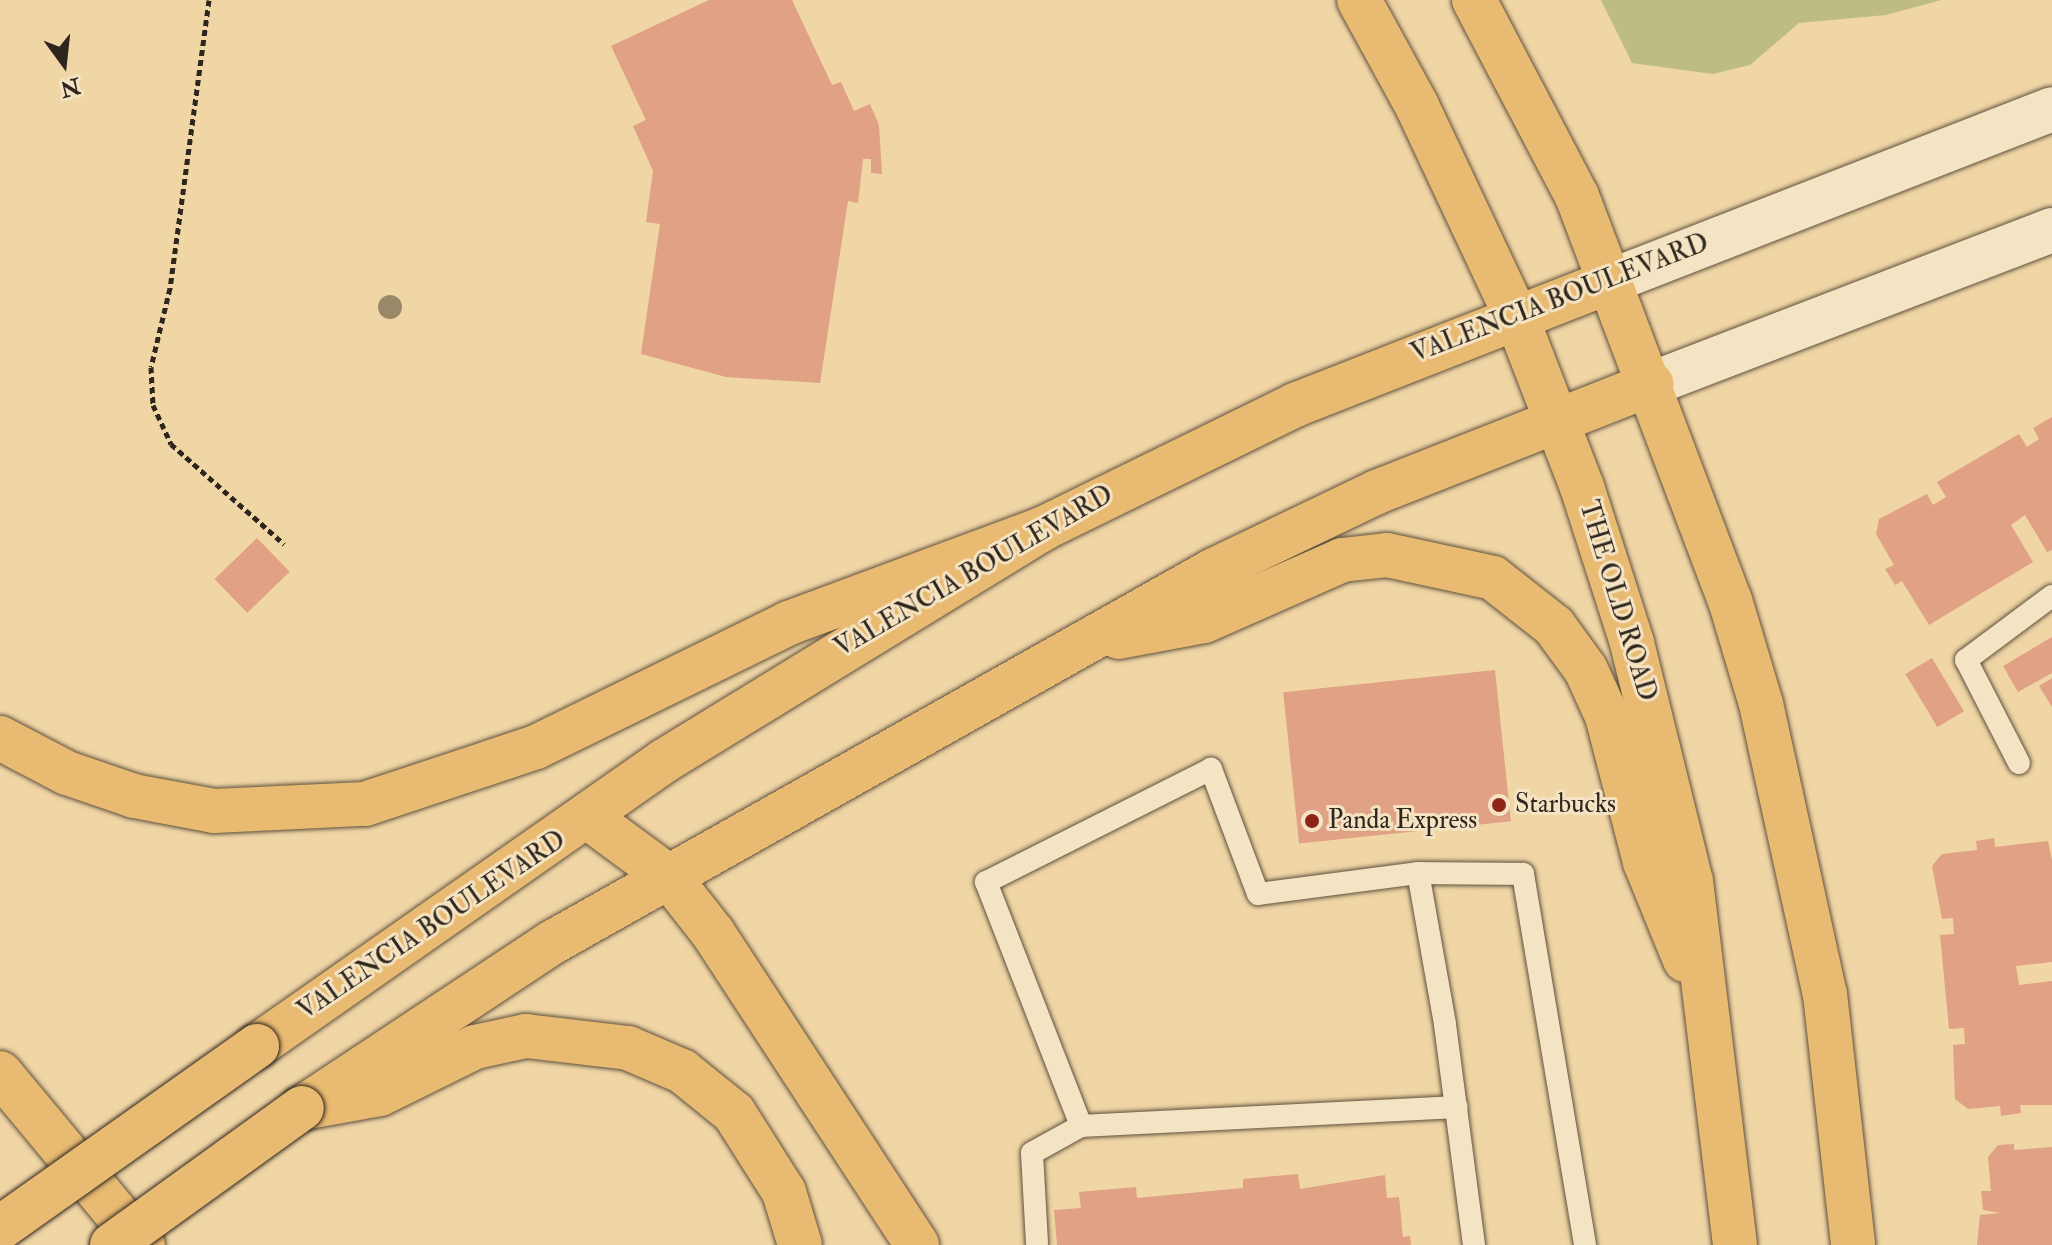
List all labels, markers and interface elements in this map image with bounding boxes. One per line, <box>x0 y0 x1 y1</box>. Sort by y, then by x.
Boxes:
north arrow <box>24 24 104 104</box>
text: N <box>57 71 83 103</box>
street label: VALENCIA BOULEVARD <box>1407 228 1713 370</box>
street label: VALENCIA BOULEVARD <box>829 479 1119 665</box>
street label: THE OLD ROAD <box>1572 497 1662 705</box>
place label: Starbucks <box>1515 789 1616 821</box>
marker: Starbucks <box>1490 796 1508 814</box>
place label: Panda Express <box>1328 805 1477 837</box>
marker: Panda Express <box>1303 812 1321 830</box>
street label: VALENCIA BOULEVARD <box>292 825 572 1027</box>

